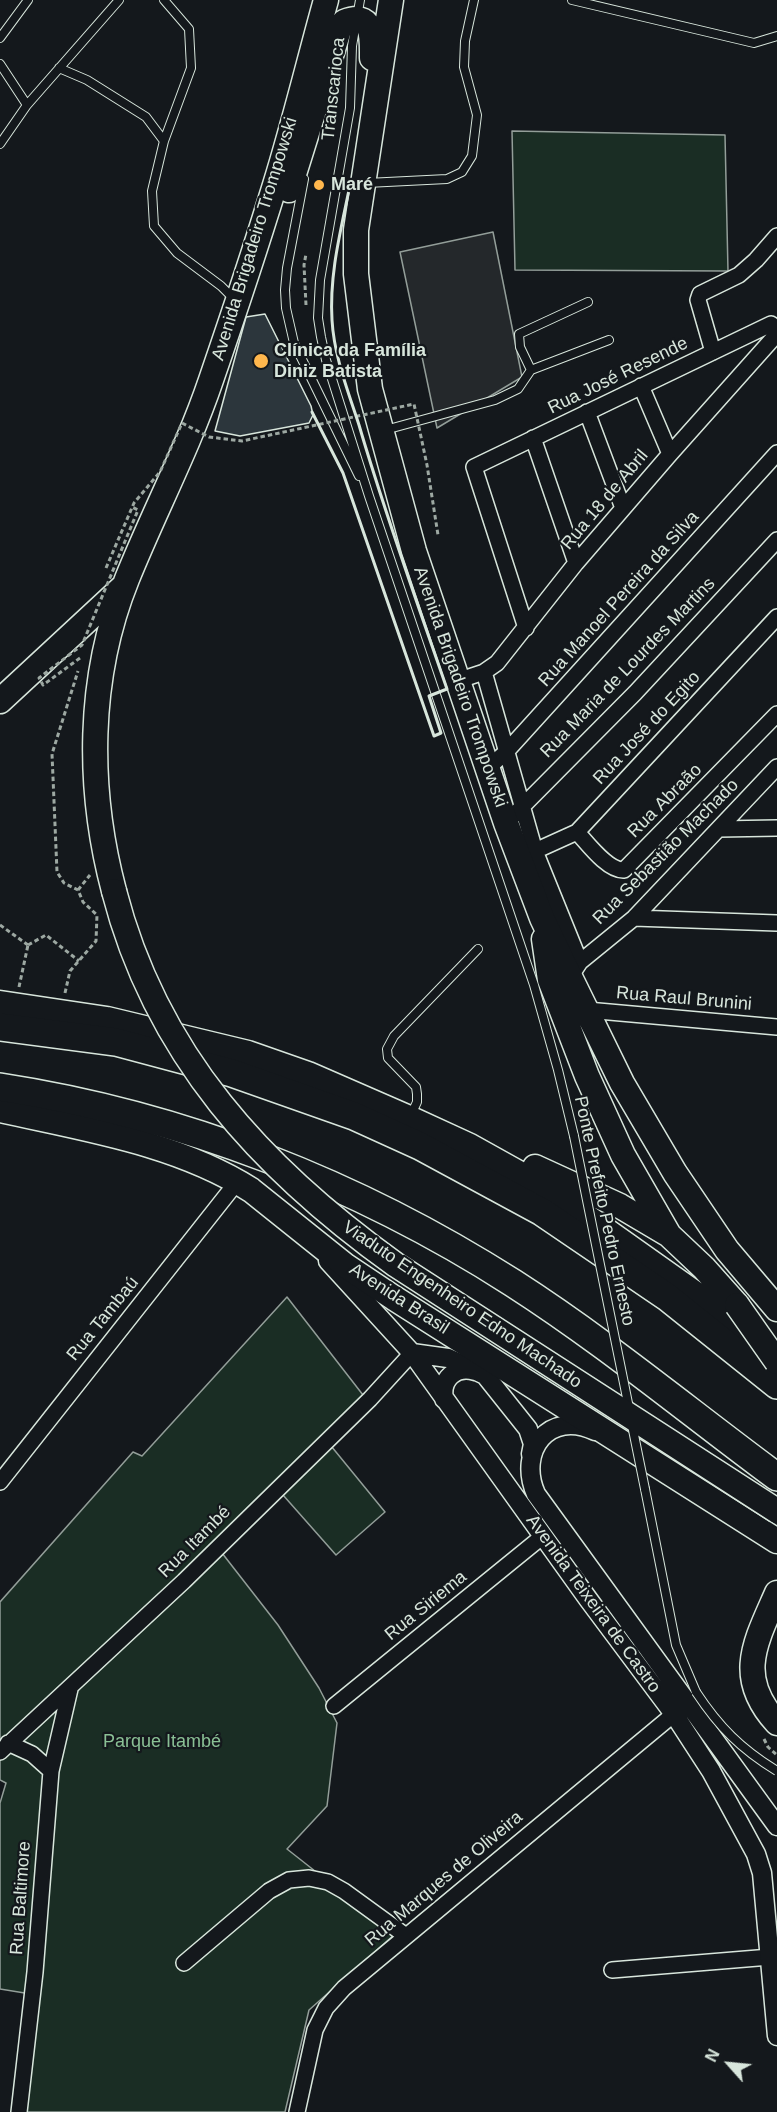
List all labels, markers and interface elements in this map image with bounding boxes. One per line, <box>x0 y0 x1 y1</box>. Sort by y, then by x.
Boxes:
street label: Transcarioca <box>318 36 350 142</box>
street label: Avenida Brigadeiro Trompowski <box>208 115 302 363</box>
place label: Maré <box>331 174 373 196</box>
marker: Maré <box>312 178 326 192</box>
street label: Rua José Resende <box>544 333 692 419</box>
place label: Clínica da Família Diniz Batista <box>274 340 426 382</box>
marker: Clínica da Família Diniz Batista <box>252 352 270 370</box>
street label: Rua 18 de Abril <box>557 446 653 554</box>
street label: Rua Manoel Pereira da Silva <box>534 507 704 691</box>
street label: Avenida Brigadeiro Trompowski <box>409 564 511 810</box>
street label: Rua Maria de Lourdes Martins <box>536 573 720 763</box>
street label: Rua José do Egito <box>589 667 705 789</box>
street label: Rua Abraão <box>623 759 707 843</box>
street label: Rua Sebastião Machado <box>589 775 743 929</box>
street label: Rua Raul Brunini <box>615 982 753 1016</box>
street label: Ponte Prefeito Pedro Ernesto <box>569 1094 639 1328</box>
street label: Viaduto Engenheiro Edno Machado <box>338 1217 586 1393</box>
street label: Avenida Brasil <box>345 1259 453 1339</box>
street label: Rua Tambaú <box>62 1273 144 1365</box>
street label: Rua Itambé <box>154 1501 236 1583</box>
street label: Avenida Teixeira de Castro <box>521 1511 665 1697</box>
street label: Rua Siriema <box>381 1566 471 1646</box>
park label: Parque Itambé <box>103 1731 221 1753</box>
street label: Rua Marques de Oliveira <box>361 1807 527 1951</box>
street label: Rua Baltimore <box>6 1840 36 1956</box>
north arrow <box>699 2034 759 2094</box>
text: N <box>702 2047 723 2065</box>

